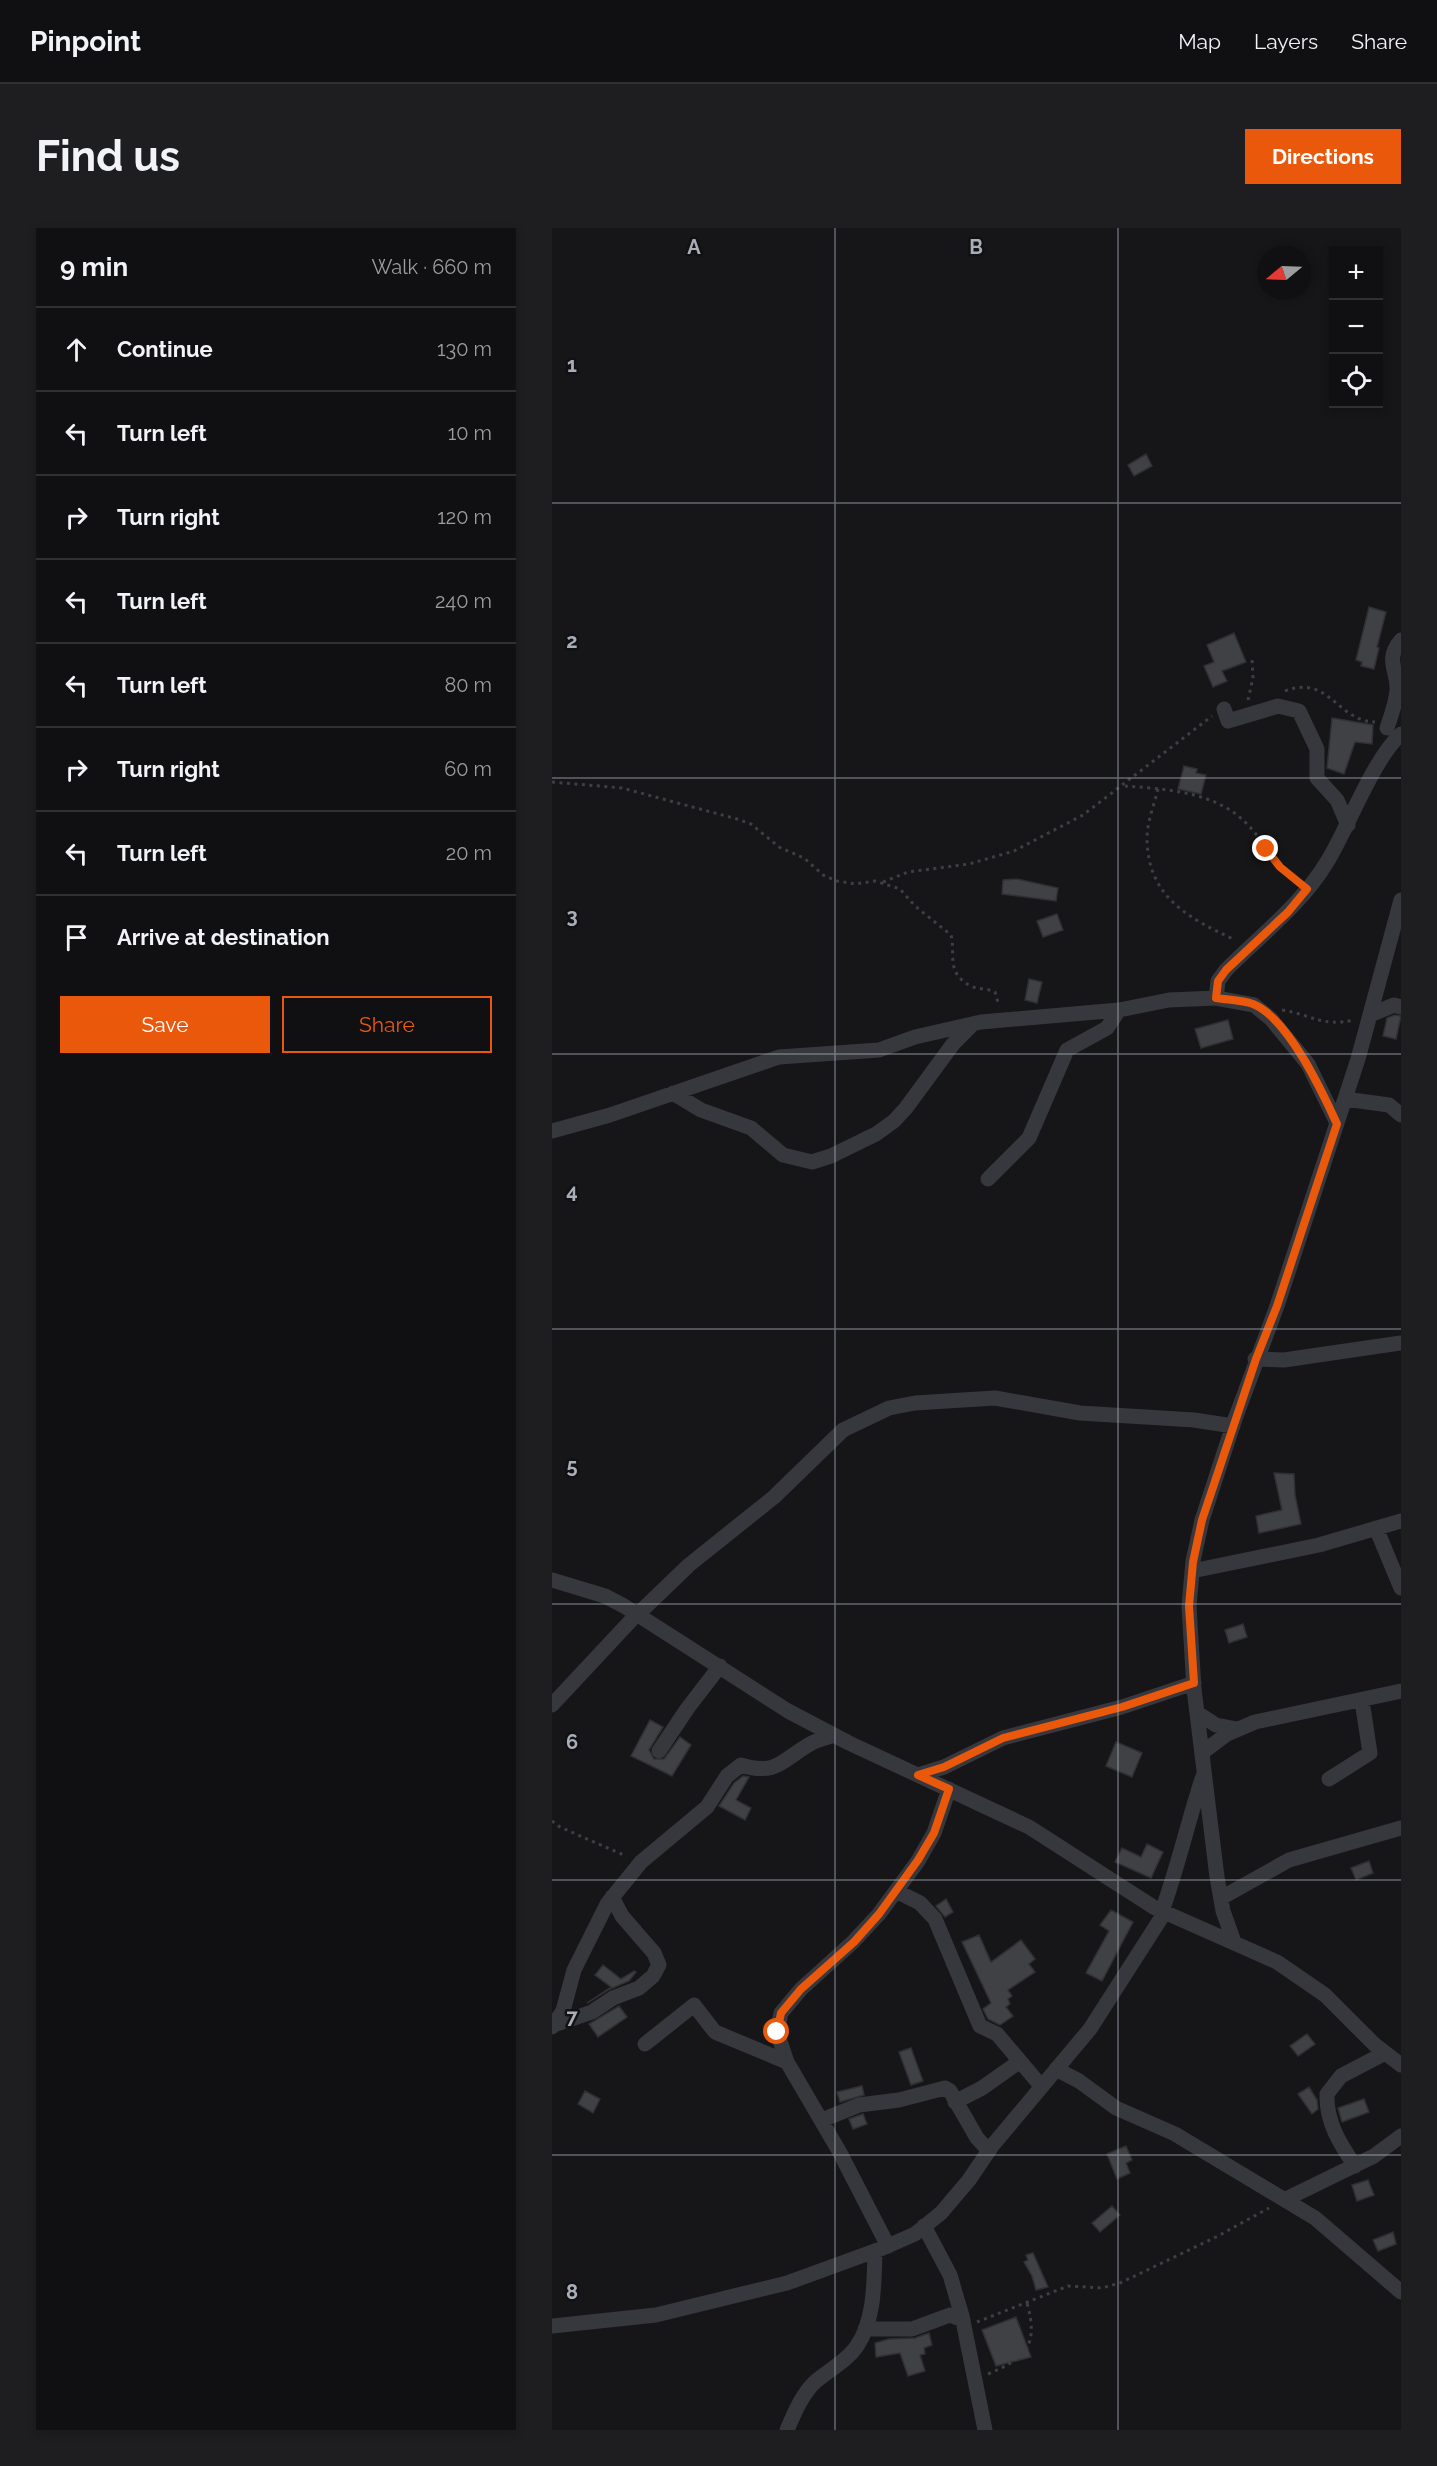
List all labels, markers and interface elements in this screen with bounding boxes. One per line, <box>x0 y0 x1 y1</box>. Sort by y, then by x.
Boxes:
text: Pinpoint <box>30 25 141 58</box>
text: Map <box>1178 29 1221 54</box>
text: Layers <box>1254 29 1318 54</box>
text: Share <box>1351 29 1407 54</box>
button: Directions <box>1245 129 1401 184</box>
text: Find us <box>36 132 180 181</box>
text: A <box>687 235 701 259</box>
text: B <box>969 235 983 259</box>
north arrow <box>1257 246 1311 300</box>
map controls <box>1329 246 1383 408</box>
button: + <box>1329 246 1383 300</box>
text: 9 min <box>60 252 128 282</box>
text: Walk · 660 m <box>371 255 492 279</box>
button: − <box>1329 300 1383 354</box>
icon: ahead <box>60 333 93 366</box>
text: Continue <box>117 336 213 362</box>
text: 130 m <box>437 337 492 361</box>
text: 1 <box>567 353 577 377</box>
button: locate <box>1329 354 1383 408</box>
icon: left <box>60 417 93 450</box>
text: Turn left <box>117 420 207 446</box>
text: 10 m <box>448 421 492 445</box>
icon: right <box>60 501 93 534</box>
text: Turn right <box>117 504 220 530</box>
text: 120 m <box>437 505 492 529</box>
icon: left <box>60 585 93 618</box>
text: Turn left <box>117 588 207 614</box>
text: 240 m <box>435 589 492 613</box>
text: 2 <box>566 629 578 653</box>
icon: left <box>60 669 93 702</box>
text: Turn left <box>117 672 207 698</box>
text: 80 m <box>444 673 492 697</box>
icon: right <box>60 753 93 786</box>
text: Turn right <box>117 756 220 782</box>
text: 60 m <box>444 757 492 781</box>
route end <box>1252 835 1278 861</box>
icon: left <box>60 837 93 870</box>
text: Turn left <box>117 840 207 866</box>
text: 20 m <box>446 841 492 865</box>
text: 3 <box>566 904 578 928</box>
icon: arrive <box>60 921 93 954</box>
text: Arrive at destination <box>117 924 330 950</box>
button: Save <box>60 996 270 1053</box>
button: Share <box>282 996 492 1053</box>
text: 4 <box>566 1179 578 1203</box>
text: 5 <box>566 1454 578 1478</box>
text: 6 <box>566 1730 578 1754</box>
text: 7 <box>566 2005 578 2029</box>
route start <box>763 2018 789 2044</box>
text: 8 <box>566 2280 578 2304</box>

